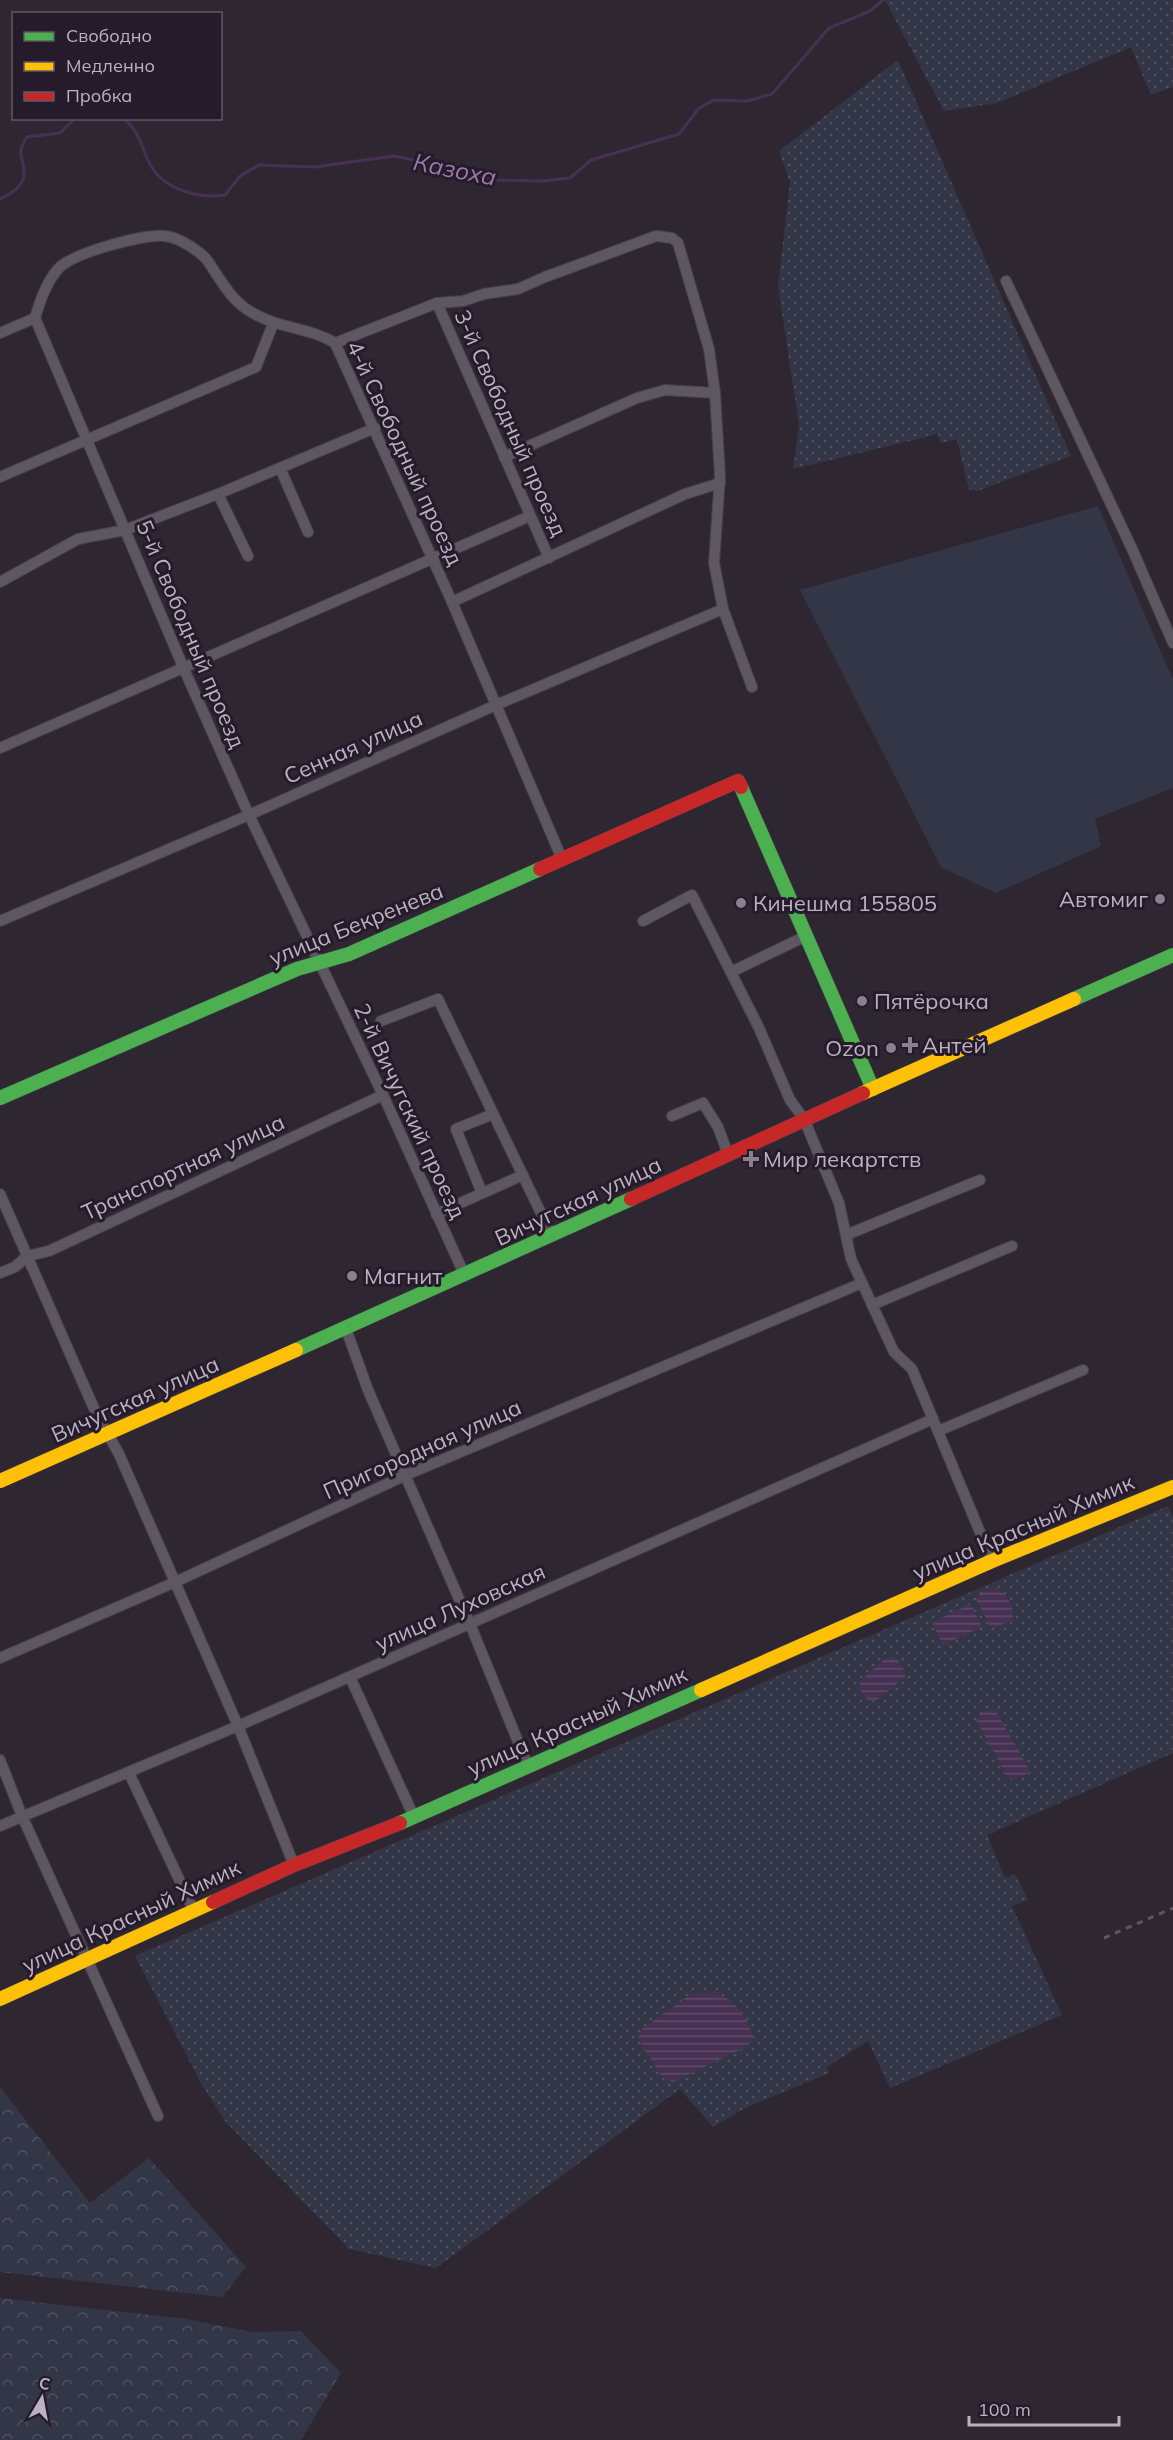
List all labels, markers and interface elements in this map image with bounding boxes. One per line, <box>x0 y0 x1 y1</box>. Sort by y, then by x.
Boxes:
legend <box>12 12 222 120</box>
text: Свободно <box>66 24 152 47</box>
text: Медленно <box>66 54 155 77</box>
text: Пробка <box>66 84 132 107</box>
water label: Казоха <box>411 146 499 192</box>
street label: 3-й Свободный проезд <box>448 305 574 541</box>
street label: 4-й Свободный проезд <box>341 336 469 570</box>
street label: 5-й Свободный проезд <box>130 516 252 752</box>
street label: Сенная улица <box>279 704 427 790</box>
street label: улица Бекренева <box>265 876 447 972</box>
place label: Автомиг <box>1059 885 1148 913</box>
place label: Кинешма 155805 <box>753 889 937 917</box>
marker: Автомиг <box>1153 892 1167 906</box>
marker: Кинешма 155805 <box>734 896 748 910</box>
place label: Пятёрочка <box>874 987 989 1015</box>
marker: Пятёрочка <box>855 994 869 1008</box>
street label: 2-й Вичугский проезд <box>348 999 472 1223</box>
place label: Антей <box>922 1031 987 1059</box>
place label: Ozon <box>825 1034 879 1062</box>
marker: Антей <box>903 1038 917 1052</box>
marker: Ozon <box>884 1041 898 1055</box>
street label: Транспортная улица <box>77 1108 289 1226</box>
place label: Мир лекартств <box>763 1145 921 1173</box>
street label: Вичугская улица <box>490 1150 666 1252</box>
marker: Мир лекартств <box>744 1152 758 1166</box>
place label: Магнит <box>364 1262 442 1290</box>
marker: Магнит <box>345 1269 359 1283</box>
street label: Вичугская улица <box>47 1350 223 1448</box>
street label: Пригородная улица <box>319 1393 525 1505</box>
street label: улица Красный Химик <box>908 1468 1138 1586</box>
street label: улица Луховская <box>370 1557 550 1657</box>
street label: улица Красный Химик <box>463 1660 691 1782</box>
street label: улица Красный Химик <box>17 1853 245 1979</box>
north arrow <box>12 2368 72 2428</box>
text: С <box>37 2372 52 2394</box>
scale bar <box>969 2389 1119 2427</box>
text: 100 m <box>978 2398 1031 2421</box>

